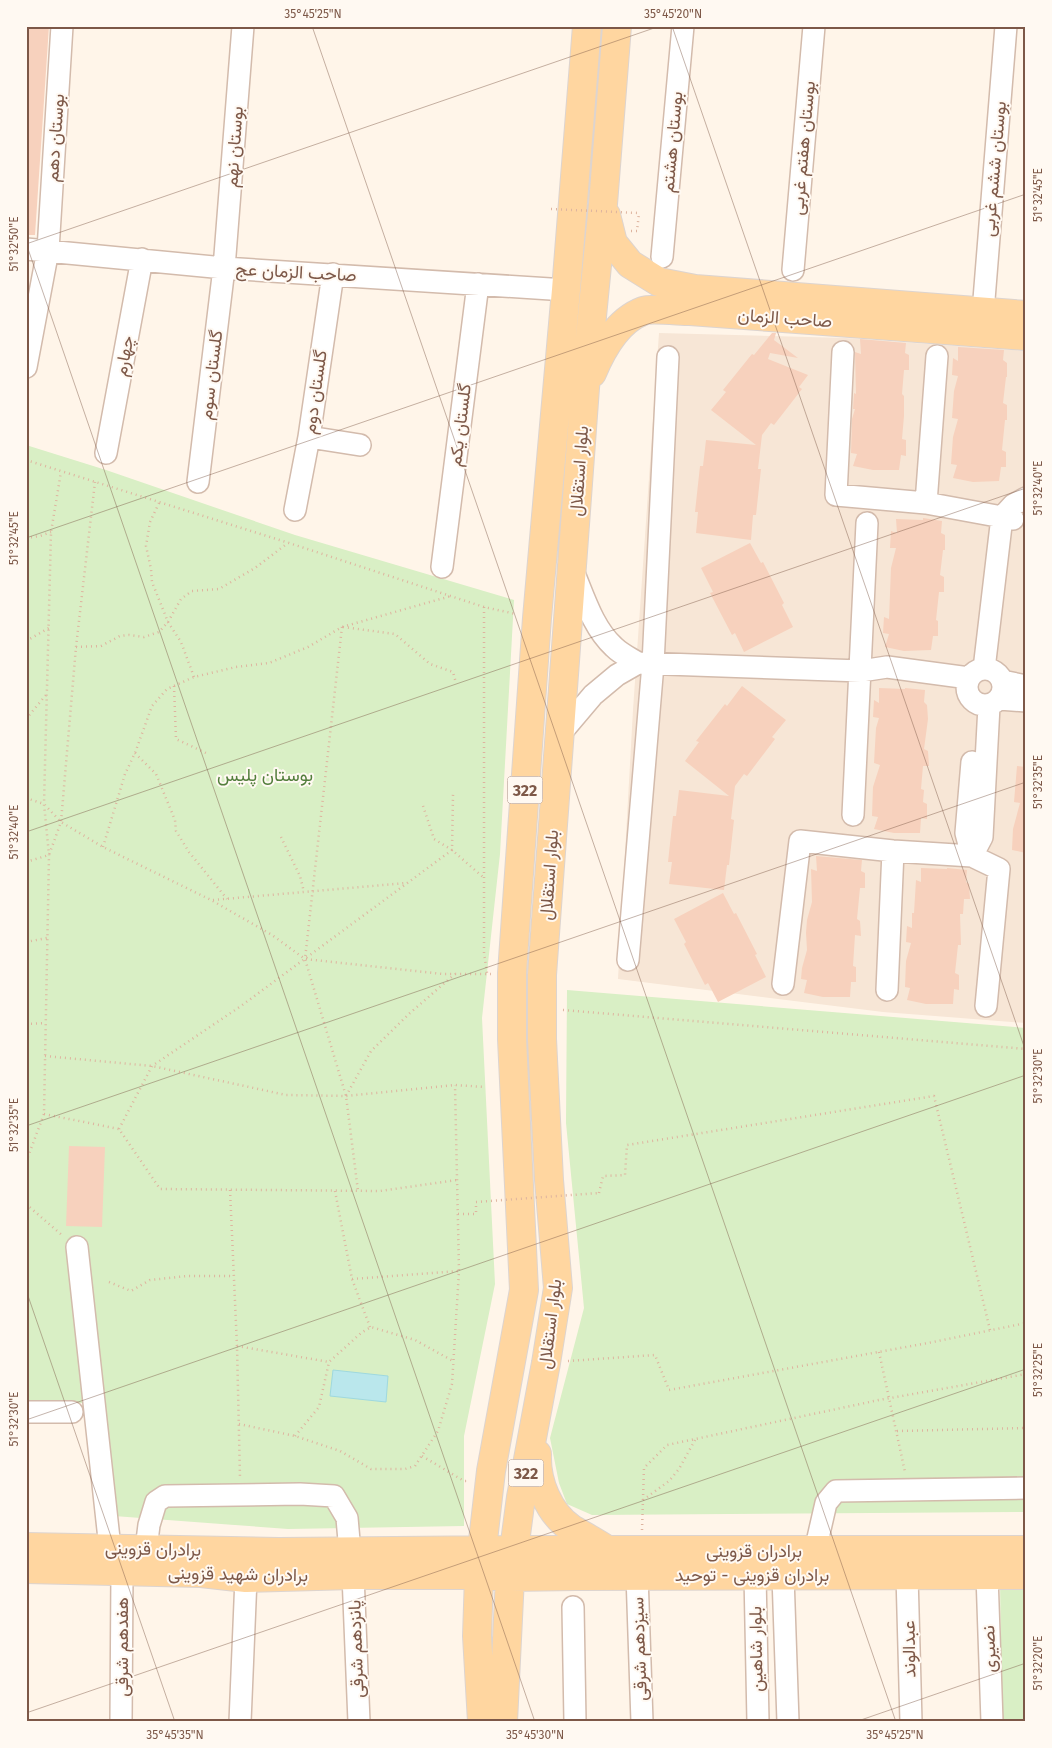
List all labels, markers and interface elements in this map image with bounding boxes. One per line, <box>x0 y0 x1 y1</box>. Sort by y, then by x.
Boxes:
text: 35°45'25"N <box>284 7 342 21</box>
text: 35°45'20"N <box>644 7 702 21</box>
street label: بوستان هفتم غربی <box>786 80 821 216</box>
street label: بوستان هشتم <box>657 90 688 194</box>
street label: بوستان دهم <box>41 93 70 183</box>
street label: بوستان ششم غربی <box>977 100 1012 238</box>
street label: بوستان نهم <box>220 106 249 189</box>
text: 51°32'45"E <box>1031 168 1045 222</box>
text: 51°32'50"E <box>7 216 21 272</box>
street label: صاحب الزمان عج <box>235 258 357 287</box>
street label: صاحب الزمان <box>737 304 833 332</box>
street label: گلستان سوم <box>195 329 228 421</box>
street label: چهارم <box>110 334 139 378</box>
street label: گلستان دوم <box>298 348 333 436</box>
street label: گلستان یکم <box>444 382 477 468</box>
street label: بلوار استقلال <box>565 425 593 517</box>
text: 51°32'40"E <box>1031 461 1045 516</box>
text: 51°32'45"E <box>7 511 21 565</box>
text: 51°32'35"E <box>1031 755 1045 809</box>
park label: بوستان پلیس <box>217 764 313 787</box>
road number: 322 <box>508 776 542 804</box>
text: 51°32'40"E <box>7 805 21 860</box>
street label: بلوار استقلال <box>535 829 563 921</box>
text: 51°32'30"E <box>1031 1048 1045 1104</box>
text: 51°32'35"E <box>7 1098 21 1152</box>
street label: بلوار استقلال <box>534 1278 566 1370</box>
text: 51°32'25"E <box>1031 1343 1045 1397</box>
text: 51°32'30"E <box>7 1391 21 1447</box>
road number: 322 <box>508 1460 544 1486</box>
street label: برادران قزوینی <box>105 1537 201 1561</box>
street label: برادران قزوینی <box>706 1540 802 1562</box>
street label: برادران شهید قزوینی <box>168 1562 308 1586</box>
street label: برادران قزوینی - توحید <box>675 1564 829 1586</box>
street label: هفدهم شرقی <box>111 1597 134 1697</box>
street label: سیزدهم شرقی <box>626 1597 653 1701</box>
street label: پانزدهم شرقی <box>343 1600 370 1698</box>
street label: بلوار شاهین <box>744 1606 768 1692</box>
street label: عبدالوند <box>898 1620 920 1678</box>
street label: نصیری <box>977 1625 1001 1673</box>
text: 51°32'20"E <box>1031 1635 1045 1691</box>
text: 35°45'35"N <box>146 1728 204 1742</box>
text: 35°45'30"N <box>506 1728 564 1742</box>
text: 35°45'25"N <box>866 1728 924 1742</box>

